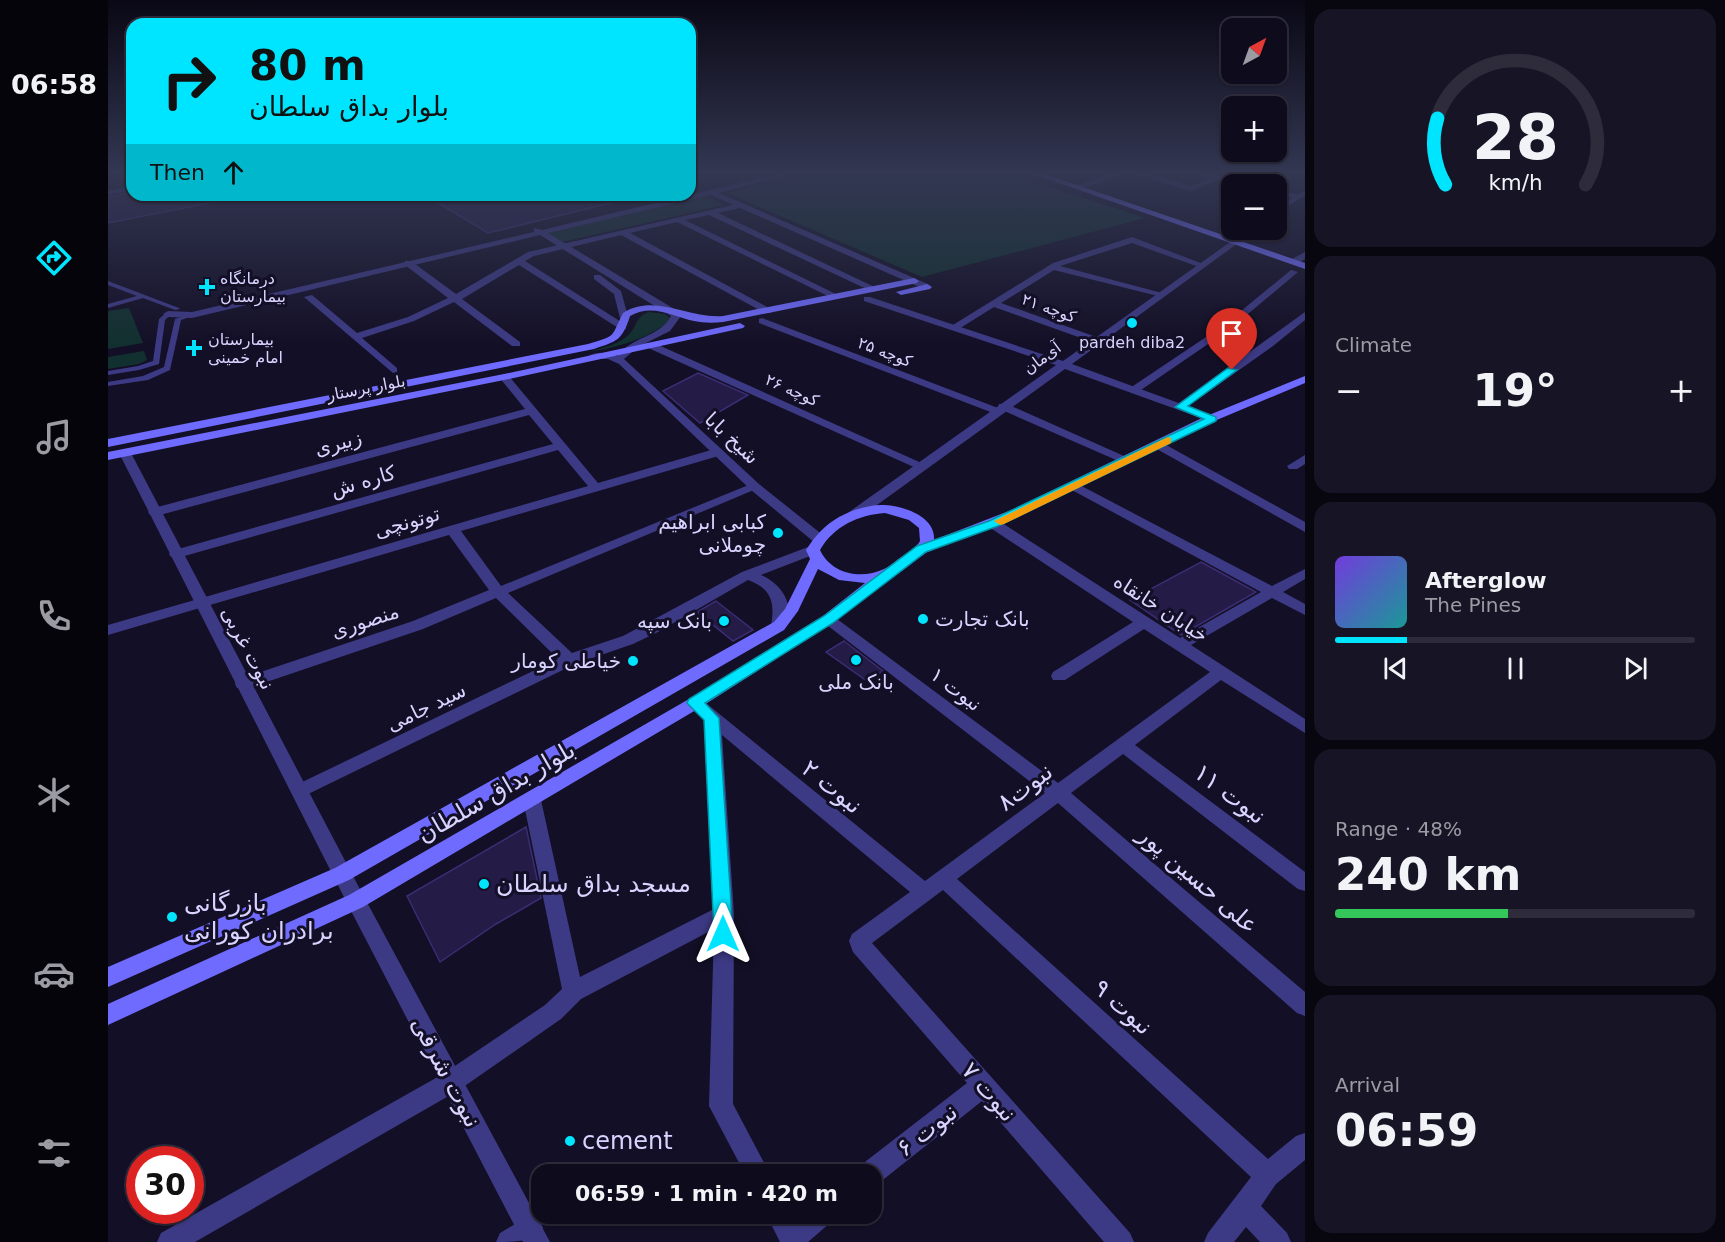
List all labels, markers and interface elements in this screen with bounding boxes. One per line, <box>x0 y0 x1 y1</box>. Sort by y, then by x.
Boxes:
north arrow <box>1221 18 1287 84</box>
map controls <box>1221 18 1287 240</box>
text: 80 m <box>249 41 366 90</box>
icon: right <box>150 42 228 120</box>
text: 06:58 <box>11 69 97 100</box>
text: بلوار بداق سلطان <box>249 91 449 122</box>
button: + <box>1221 96 1287 162</box>
text: 28 <box>1472 101 1558 174</box>
icon: ahead <box>217 156 250 189</box>
text: Then <box>150 160 205 185</box>
text: km/h <box>1488 170 1542 195</box>
button: − <box>1221 174 1287 240</box>
icon: directions <box>33 237 75 279</box>
place label: درمانگاه بیمارستان <box>220 269 286 307</box>
marker: درمانگاه بیمارستان <box>198 278 216 296</box>
street label: کوچه ۲۱ <box>1019 289 1079 328</box>
pin <box>1206 308 1257 370</box>
marker: pardeh diba2 <box>1125 316 1139 330</box>
icon: arrive <box>1215 317 1248 350</box>
place label: بیمارستان امام خمینی <box>208 330 283 367</box>
street label: کوچه ۲۵ <box>855 333 915 372</box>
place label: pardeh diba2 <box>1079 333 1185 352</box>
text: Climate <box>1335 333 1412 357</box>
street label: آی‌مان <box>1019 337 1066 378</box>
marker: بیمارستان امام خمینی <box>185 339 203 357</box>
text: 19° <box>1472 364 1558 417</box>
street label: کوچه ۲۶ <box>762 370 822 411</box>
street label: بلوار پرستار <box>324 371 407 406</box>
text: − <box>1335 371 1363 410</box>
text: + <box>1667 371 1695 410</box>
street label: شیخ بابا <box>700 407 764 469</box>
icon: music <box>33 416 75 458</box>
street label: زبیری <box>312 425 364 461</box>
street label: کاره ش <box>328 460 399 502</box>
street label: توتونچی <box>372 501 442 543</box>
place label: کبابی ابراهیم چوملانی <box>658 510 766 557</box>
marker: کبابی ابراهیم چوملانی <box>771 526 785 540</box>
text: Afterglow <box>1425 568 1547 593</box>
street label: خیابان خانقاه <box>1109 569 1213 647</box>
text: The Pines <box>1425 593 1521 617</box>
icon: phone <box>33 595 75 637</box>
street label: منصوری <box>328 599 402 643</box>
street label: نبوت غربی <box>216 602 280 694</box>
place label: بانک تجارت <box>935 607 1030 631</box>
place label: بانک سپه <box>637 609 712 634</box>
marker: بانک تجارت <box>916 612 930 626</box>
marker: بانک سپه <box>717 614 731 628</box>
place label: خیاطی کومار <box>510 649 621 673</box>
icon: previous <box>1379 652 1412 685</box>
icon: pause <box>1499 652 1532 685</box>
icon: next <box>1619 652 1652 685</box>
marker: بانک ملی <box>849 653 863 667</box>
marker: خیاطی کومار <box>626 654 640 668</box>
street label: نبوت ۱ <box>926 662 986 716</box>
place label: بانک ملی <box>818 670 894 694</box>
street label: سید جامی <box>382 677 470 737</box>
street label: بلوار بداق سلطان <box>412 735 580 849</box>
street label: نبوت ۲ <box>796 754 868 820</box>
street label: نبوت۸ <box>992 757 1058 817</box>
street label: نبوت ۱۱ <box>1189 758 1271 830</box>
icon: climate <box>33 774 75 816</box>
text: Range · 48% <box>1335 817 1462 841</box>
street label: علی حسین پور <box>1131 820 1264 940</box>
text: 240 km <box>1335 848 1521 901</box>
place label: مسجد بداق سلطان <box>496 870 691 898</box>
marker: مسجد بداق سلطان <box>477 877 491 891</box>
place label: بازرگانی برادران کورانی <box>184 889 334 945</box>
position arrow <box>691 902 755 966</box>
marker: بازرگانی برادران کورانی <box>165 910 179 924</box>
icon: car <box>33 953 75 995</box>
street label: نبوت ۹ <box>1088 973 1158 1041</box>
street label: نبوت شرقی <box>405 1012 487 1132</box>
street label: نبوت ۷ <box>956 1057 1022 1127</box>
text: Arrival <box>1335 1073 1400 1097</box>
street label: نبوت ۶ <box>891 1098 963 1162</box>
text: 06:59 <box>1335 1104 1478 1157</box>
place label: cement <box>582 1127 673 1155</box>
icon: filters <box>33 1132 75 1174</box>
marker: cement <box>563 1134 577 1148</box>
speed limit sign: 30 <box>126 1146 204 1224</box>
text: 06:59 · 1 min · 420 m <box>575 1181 838 1206</box>

